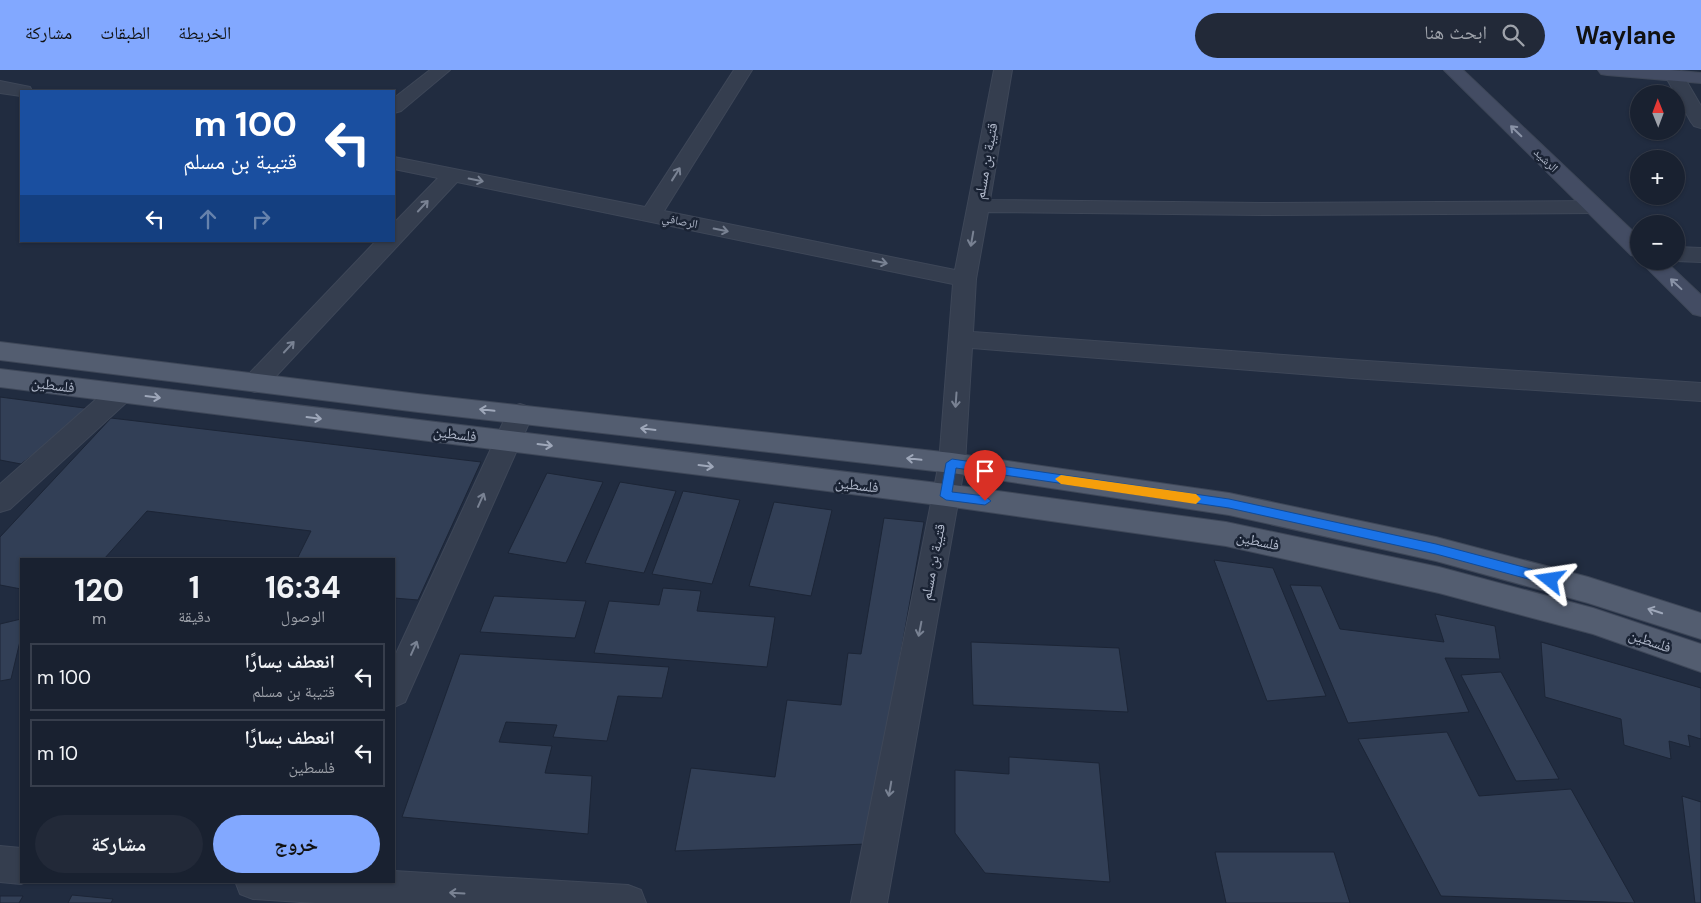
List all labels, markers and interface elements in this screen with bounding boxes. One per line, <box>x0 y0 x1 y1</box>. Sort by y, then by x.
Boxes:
search box <box>1195 13 1545 58</box>
text: ابحث هنا <box>1424 20 1487 45</box>
text: Waylane <box>1575 20 1676 51</box>
text: مشاركة <box>25 21 72 45</box>
text: الطبقات <box>100 21 150 45</box>
text: الخريطة <box>178 21 231 45</box>
icon: search <box>1499 21 1527 49</box>
north arrow <box>1630 85 1685 140</box>
map controls <box>1630 85 1685 270</box>
text: 100 m <box>194 101 297 147</box>
icon: left <box>315 110 380 175</box>
street label: قتيبة بن مسلم <box>969 121 1003 201</box>
one-way arrow <box>1509 125 1522 137</box>
street label: الرشيد <box>1530 144 1562 176</box>
text: قتيبة بن مسلم <box>183 147 297 176</box>
button: + <box>1630 150 1685 205</box>
one-way arrow <box>671 167 682 181</box>
one-way arrow <box>467 176 483 185</box>
one-way arrow <box>417 199 429 212</box>
icon: left <box>141 205 169 233</box>
icon: ahead <box>194 205 222 233</box>
icon: right <box>247 205 275 233</box>
street label: الرصافي <box>660 210 699 234</box>
button: − <box>1630 215 1685 270</box>
one-way arrow <box>712 225 728 235</box>
one-way arrow <box>967 230 977 246</box>
one-way arrow <box>872 257 888 267</box>
one-way arrow <box>1670 278 1682 290</box>
one-way arrow <box>283 341 295 354</box>
street label: فلسطين <box>30 372 76 398</box>
one-way arrow <box>144 392 160 402</box>
one-way arrow <box>952 392 961 408</box>
one-way arrow <box>479 405 495 415</box>
one-way arrow <box>305 413 321 423</box>
street label: فلسطين <box>432 421 478 447</box>
one-way arrow <box>640 424 656 434</box>
one-way arrow <box>536 440 552 450</box>
pin <box>964 450 1006 501</box>
one-way arrow <box>906 454 922 464</box>
icon: arrive <box>971 457 999 485</box>
one-way arrow <box>697 461 713 471</box>
street label: فلسطين <box>834 472 880 498</box>
one-way arrow <box>476 493 486 508</box>
street label: قتيبة بن مسلم <box>916 522 950 602</box>
street label: فلسطين <box>1235 527 1281 555</box>
position arrow <box>1523 553 1575 605</box>
text: 1 <box>189 568 200 607</box>
text: 16:34 <box>265 568 341 607</box>
text: 120 <box>74 571 124 610</box>
text: دقيقة <box>178 606 211 627</box>
text: الوصول <box>281 606 325 627</box>
one-way arrow <box>1647 606 1663 616</box>
text: m <box>92 608 106 629</box>
one-way arrow <box>914 621 924 637</box>
street label: فلسطين <box>1626 624 1674 658</box>
one-way arrow <box>409 641 419 656</box>
text: انعطف يسارًا <box>244 649 335 674</box>
icon: left <box>350 663 378 691</box>
text: 100 m <box>37 665 91 690</box>
text: قتيبة بن مسلم <box>252 681 335 702</box>
text: انعطف يسارًا <box>244 725 335 750</box>
icon: left <box>350 739 378 767</box>
text: 10 m <box>37 741 78 766</box>
text: فلسطين <box>289 757 335 778</box>
one-way arrow <box>884 781 894 797</box>
button: مشاركة <box>35 815 203 873</box>
button: خروج <box>213 815 380 873</box>
one-way arrow <box>450 889 466 898</box>

